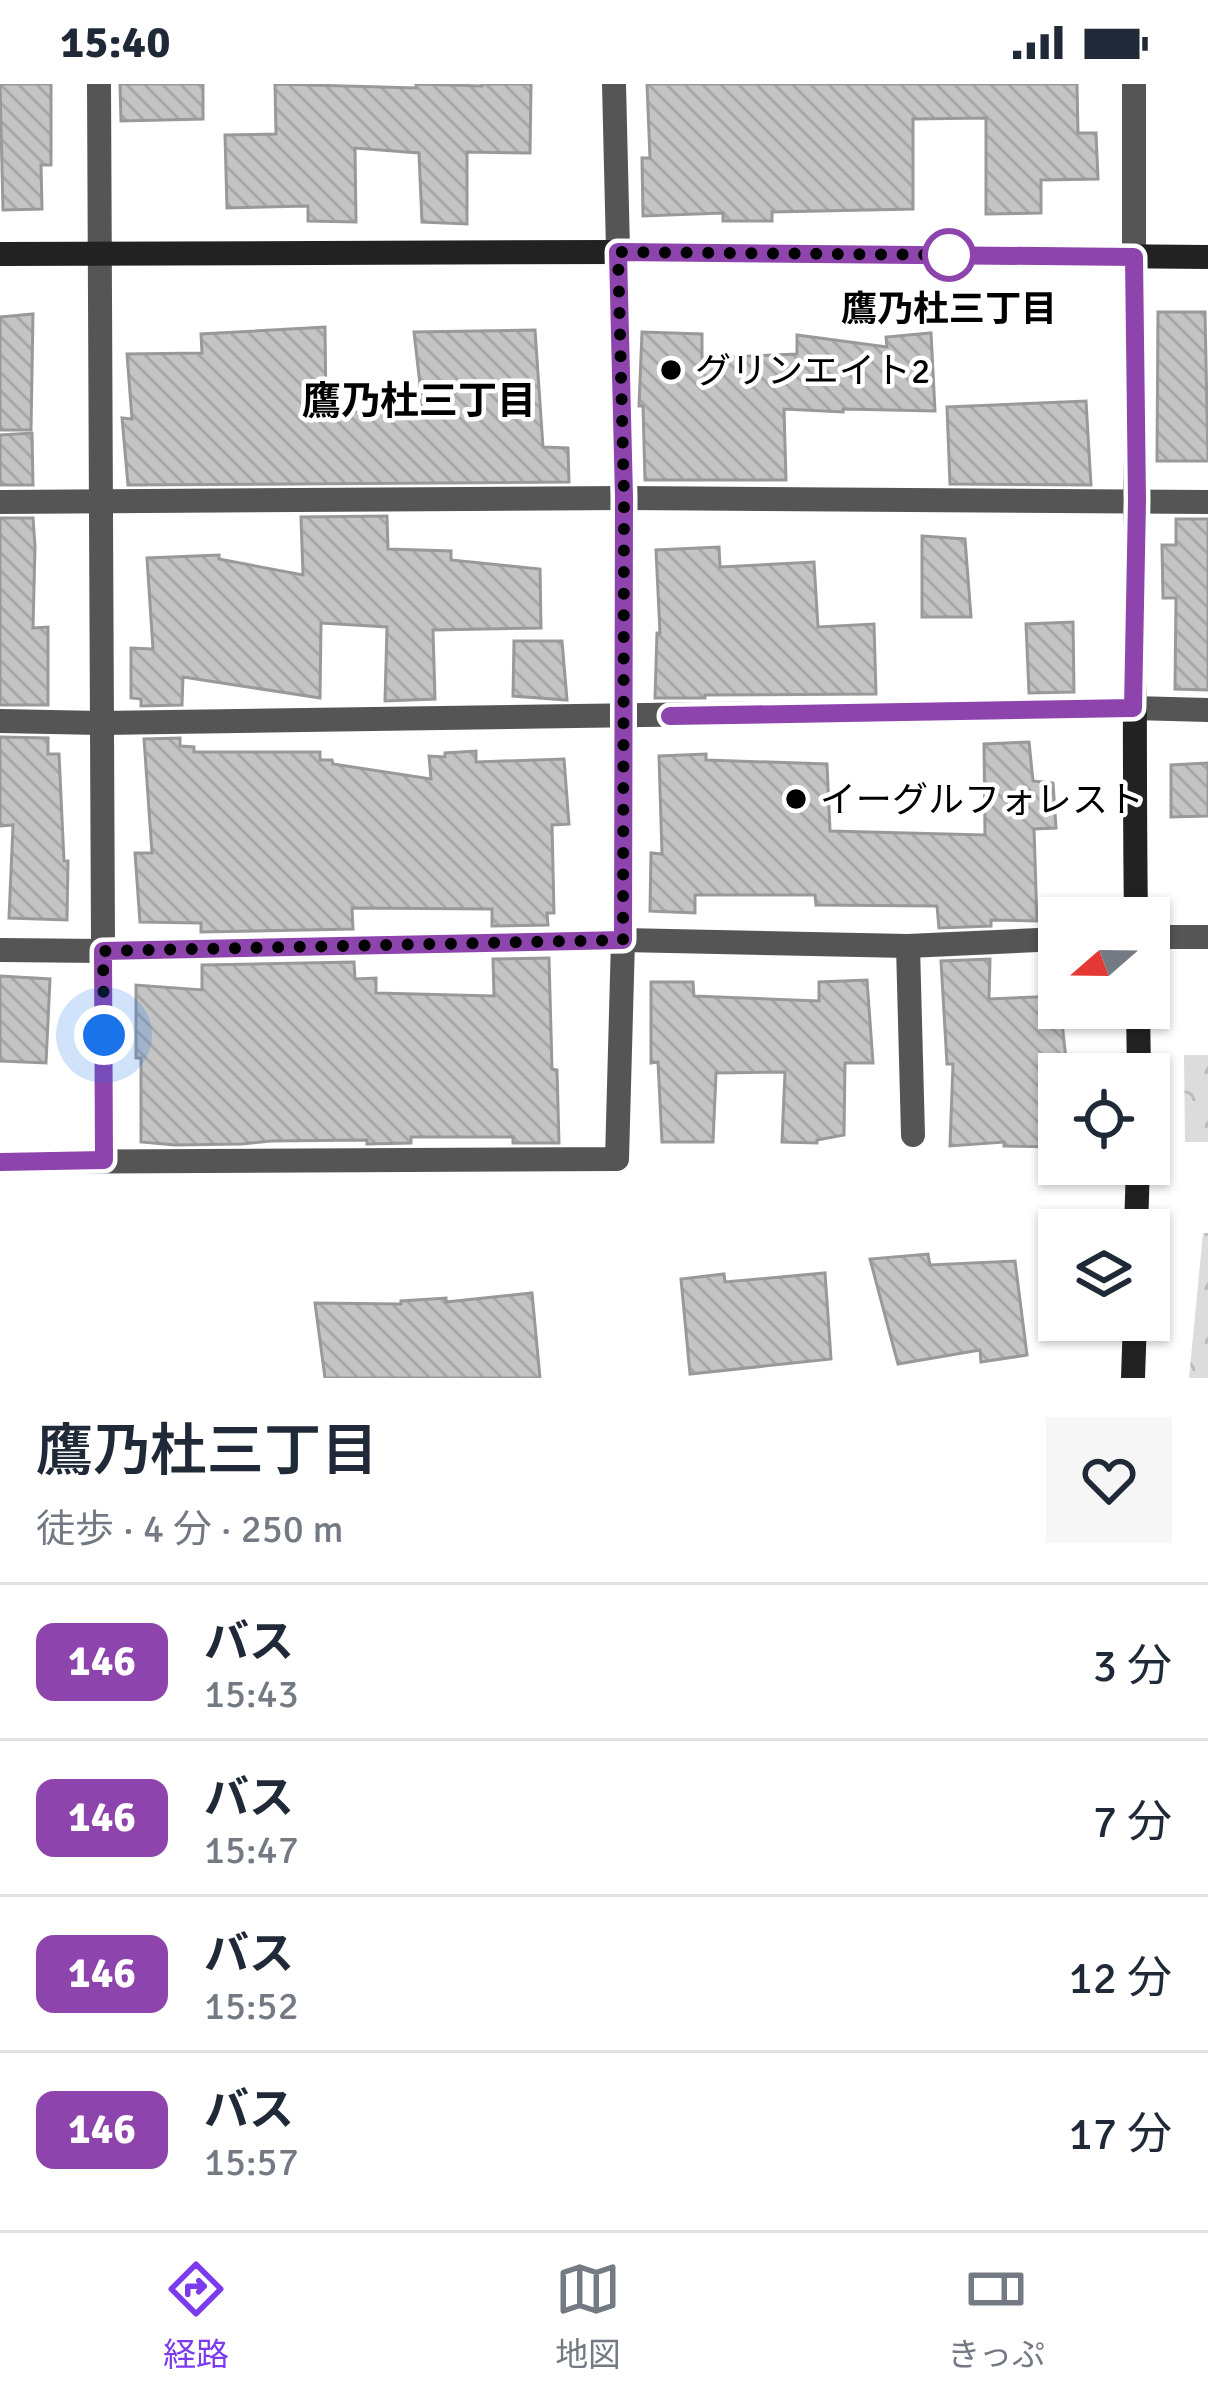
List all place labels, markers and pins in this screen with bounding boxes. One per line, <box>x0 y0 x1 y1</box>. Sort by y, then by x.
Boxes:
marker: 鷹乃杜三丁目 <box>924 230 974 280</box>
place label: 鷹乃杜三丁目 <box>841 287 1057 332</box>
place label: グリンエイト2 <box>695 349 930 394</box>
marker: グリンエイト2 <box>658 357 684 383</box>
place label: イーグルフォレスト <box>820 778 1144 823</box>
marker: イーグルフォレスト <box>783 786 809 812</box>

